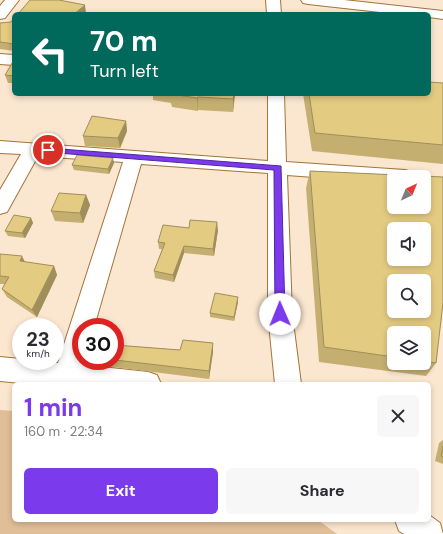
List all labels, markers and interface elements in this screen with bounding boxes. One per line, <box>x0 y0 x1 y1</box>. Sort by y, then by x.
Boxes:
text: 70 m <box>90 23 158 60</box>
icon: left <box>24 28 76 80</box>
text: Turn left <box>90 59 159 83</box>
pin <box>31 133 65 167</box>
icon: arrive <box>37 139 59 161</box>
north arrow <box>387 170 431 214</box>
map controls <box>387 170 431 370</box>
button: sound <box>387 222 431 266</box>
button: search <box>387 274 431 318</box>
position arrow <box>259 293 301 335</box>
speed limit sign: 30 <box>72 318 124 370</box>
text: 23 <box>26 326 50 352</box>
button: layers <box>387 326 431 370</box>
text: km/h <box>26 347 50 360</box>
text: 1 min <box>24 392 82 423</box>
button: close <box>377 395 419 437</box>
text: 160 m · 22:34 <box>24 423 103 440</box>
button: Exit <box>24 468 218 514</box>
button: Share <box>226 468 419 514</box>

